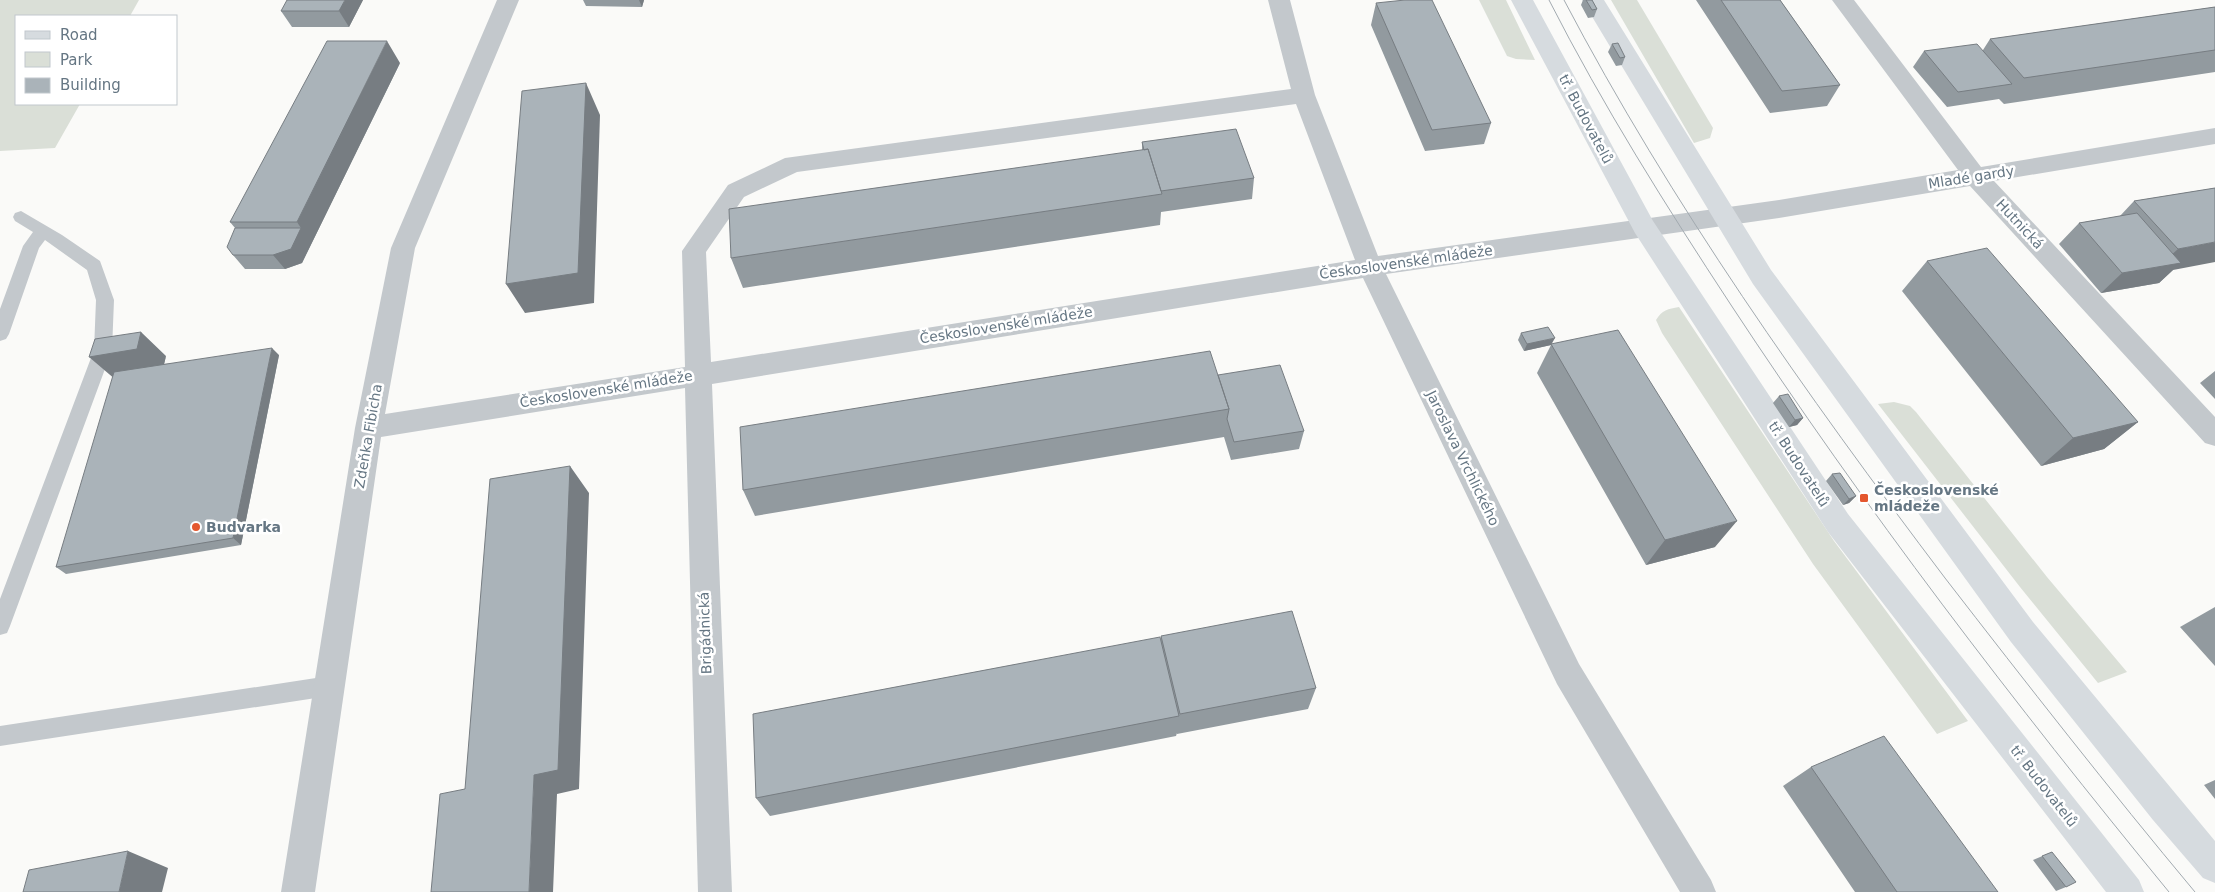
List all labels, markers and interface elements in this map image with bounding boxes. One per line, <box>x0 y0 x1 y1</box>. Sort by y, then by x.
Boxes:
legend <box>15 15 178 105</box>
text: Road <box>60 26 98 44</box>
text: Park <box>60 51 93 69</box>
street label: tř. Budovatelů <box>1556 72 1616 166</box>
text: Building <box>60 76 121 94</box>
street label: Mladé gardy <box>1927 162 2015 192</box>
street label: Hutnická <box>1993 196 2047 252</box>
street label: Československé mládeže <box>1318 241 1494 282</box>
street label: Československé mládeže <box>918 302 1094 347</box>
street label: Československé mládeže <box>518 366 694 411</box>
street label: Zdeňka Fibicha <box>351 383 385 489</box>
street label: Jaroslava Vrchlického <box>1423 387 1503 528</box>
street label: tř. Budovatelů <box>1765 418 1833 510</box>
place label: Československé mládeže <box>1874 481 1999 514</box>
marker: Československé mládeže <box>1858 492 1870 504</box>
place label: Budvarka <box>206 519 281 535</box>
marker: Budvarka <box>190 521 202 533</box>
street label: Brigádnická <box>696 591 714 675</box>
street label: tř. Budovatelů <box>2007 742 2081 830</box>

